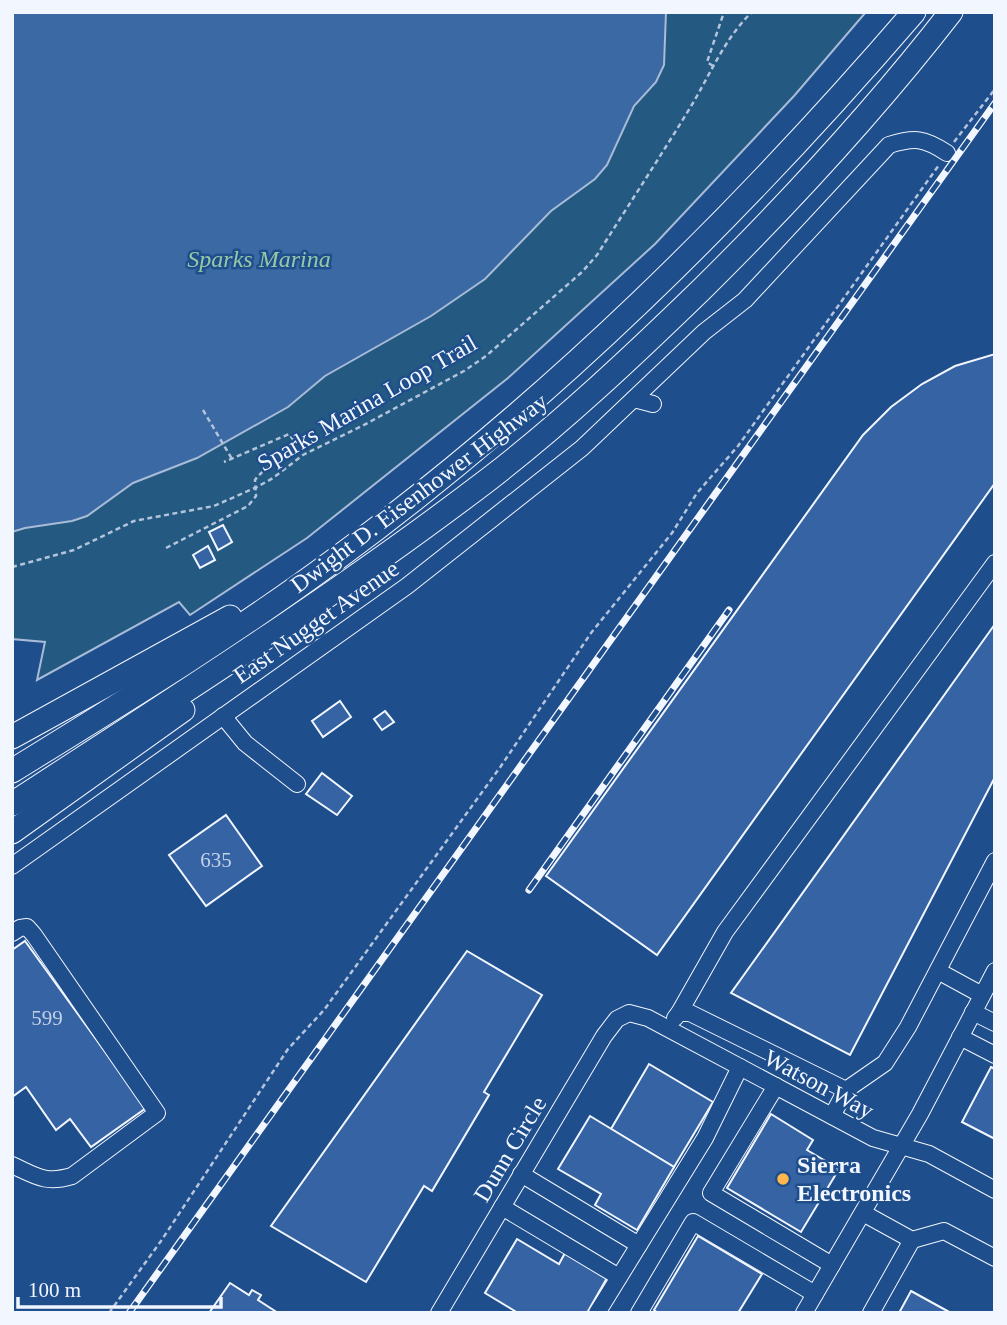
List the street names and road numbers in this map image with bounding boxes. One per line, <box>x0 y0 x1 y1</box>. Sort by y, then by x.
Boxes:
street label: Sparks Marina Loop Trail <box>253 329 481 476</box>
street label: Dwight D. Eisenhower Highway <box>286 388 552 598</box>
street label: East Nugget Avenue <box>228 555 404 689</box>
street label: Watson Way <box>760 1044 878 1124</box>
street label: Dunn Circle <box>468 1092 552 1206</box>

